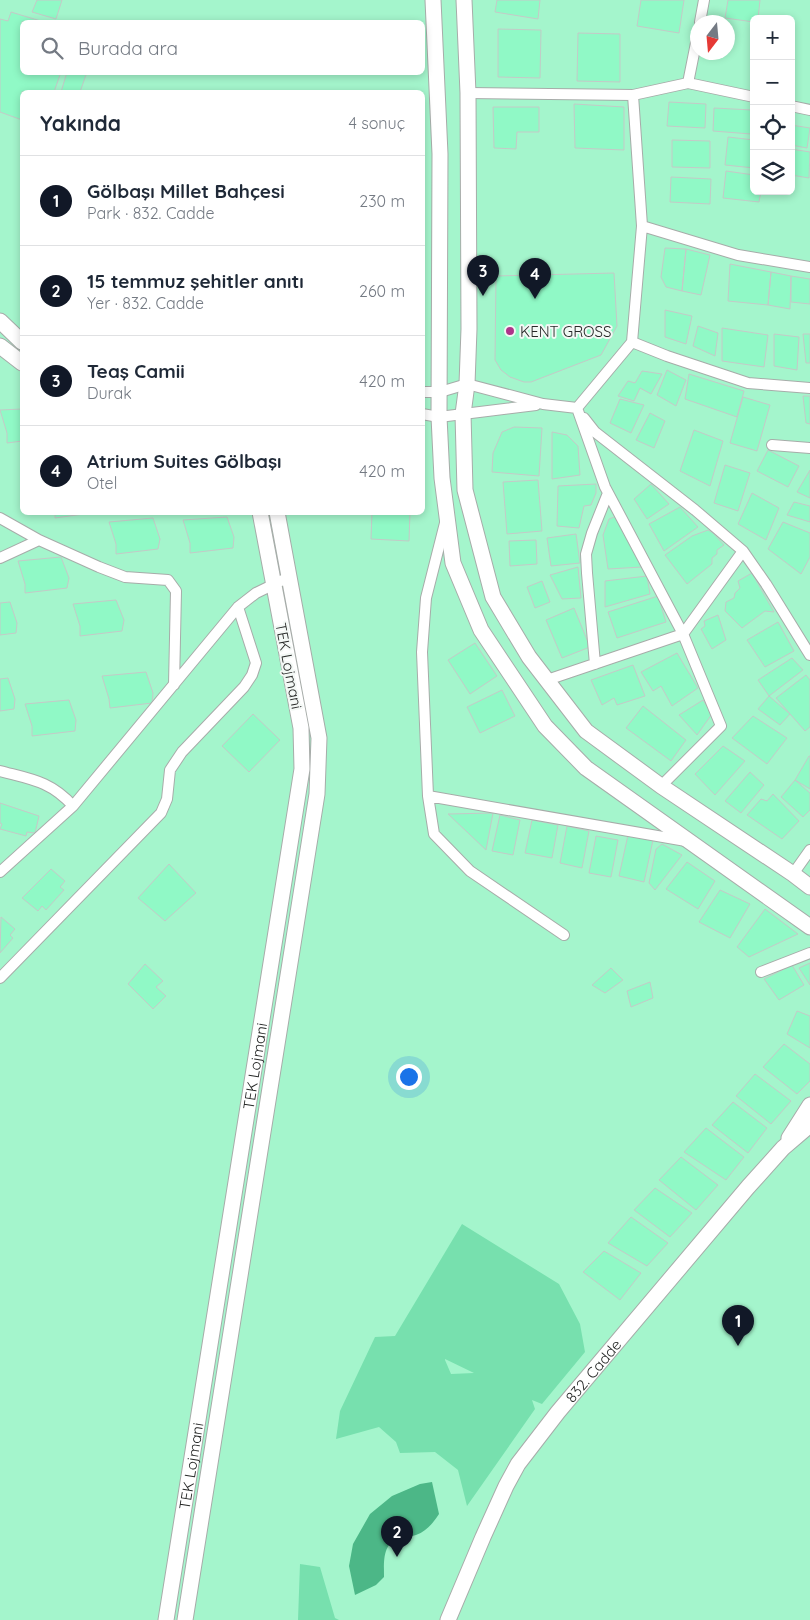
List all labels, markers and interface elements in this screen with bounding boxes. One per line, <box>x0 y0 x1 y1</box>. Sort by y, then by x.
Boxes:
north arrow <box>690 15 735 60</box>
map controls <box>750 15 795 195</box>
button: + <box>750 15 795 60</box>
search box <box>20 20 425 75</box>
icon: search <box>38 34 66 62</box>
text: Burada ara <box>78 36 178 60</box>
button: − <box>750 60 795 105</box>
button: locate <box>750 105 795 150</box>
text: Yakında <box>40 110 121 136</box>
text: 4 sonuç <box>348 113 405 133</box>
button: layers <box>750 150 795 195</box>
text: Gölbaşı Millet Bahçesi <box>87 179 285 203</box>
text: 1 <box>53 191 59 211</box>
text: 230 m <box>359 191 405 211</box>
text: Park · 832. Cadde <box>87 203 214 223</box>
pin: 3 <box>467 255 499 296</box>
pin: 4 <box>519 258 551 299</box>
text: 15 temmuz şehitler anıtı <box>87 269 304 293</box>
text: 2 <box>51 281 61 301</box>
text: 260 m <box>359 281 405 301</box>
text: Yer · 832. Cadde <box>87 293 204 313</box>
place label: KENT GROSS <box>520 322 611 341</box>
marker: KENT GROSS <box>504 325 516 337</box>
text: Teaş Camii <box>87 359 185 383</box>
text: 3 <box>52 371 60 391</box>
text: 420 m <box>359 371 405 391</box>
text: Durak <box>87 383 132 403</box>
text: Atrium Suites Gölbaşı <box>87 449 282 473</box>
text: 4 <box>51 461 61 481</box>
text: 420 m <box>359 461 405 481</box>
text: Otel <box>87 473 117 493</box>
street label: TEK Lojmani <box>271 621 307 711</box>
street label: TEK Lojmani <box>238 1021 271 1111</box>
your location <box>396 1064 422 1090</box>
pin: 1 <box>722 1305 754 1346</box>
street label: 832. Cadde <box>561 1335 625 1406</box>
street label: TEK Lojmani <box>174 1421 207 1511</box>
pin: 2 <box>381 1516 413 1557</box>

